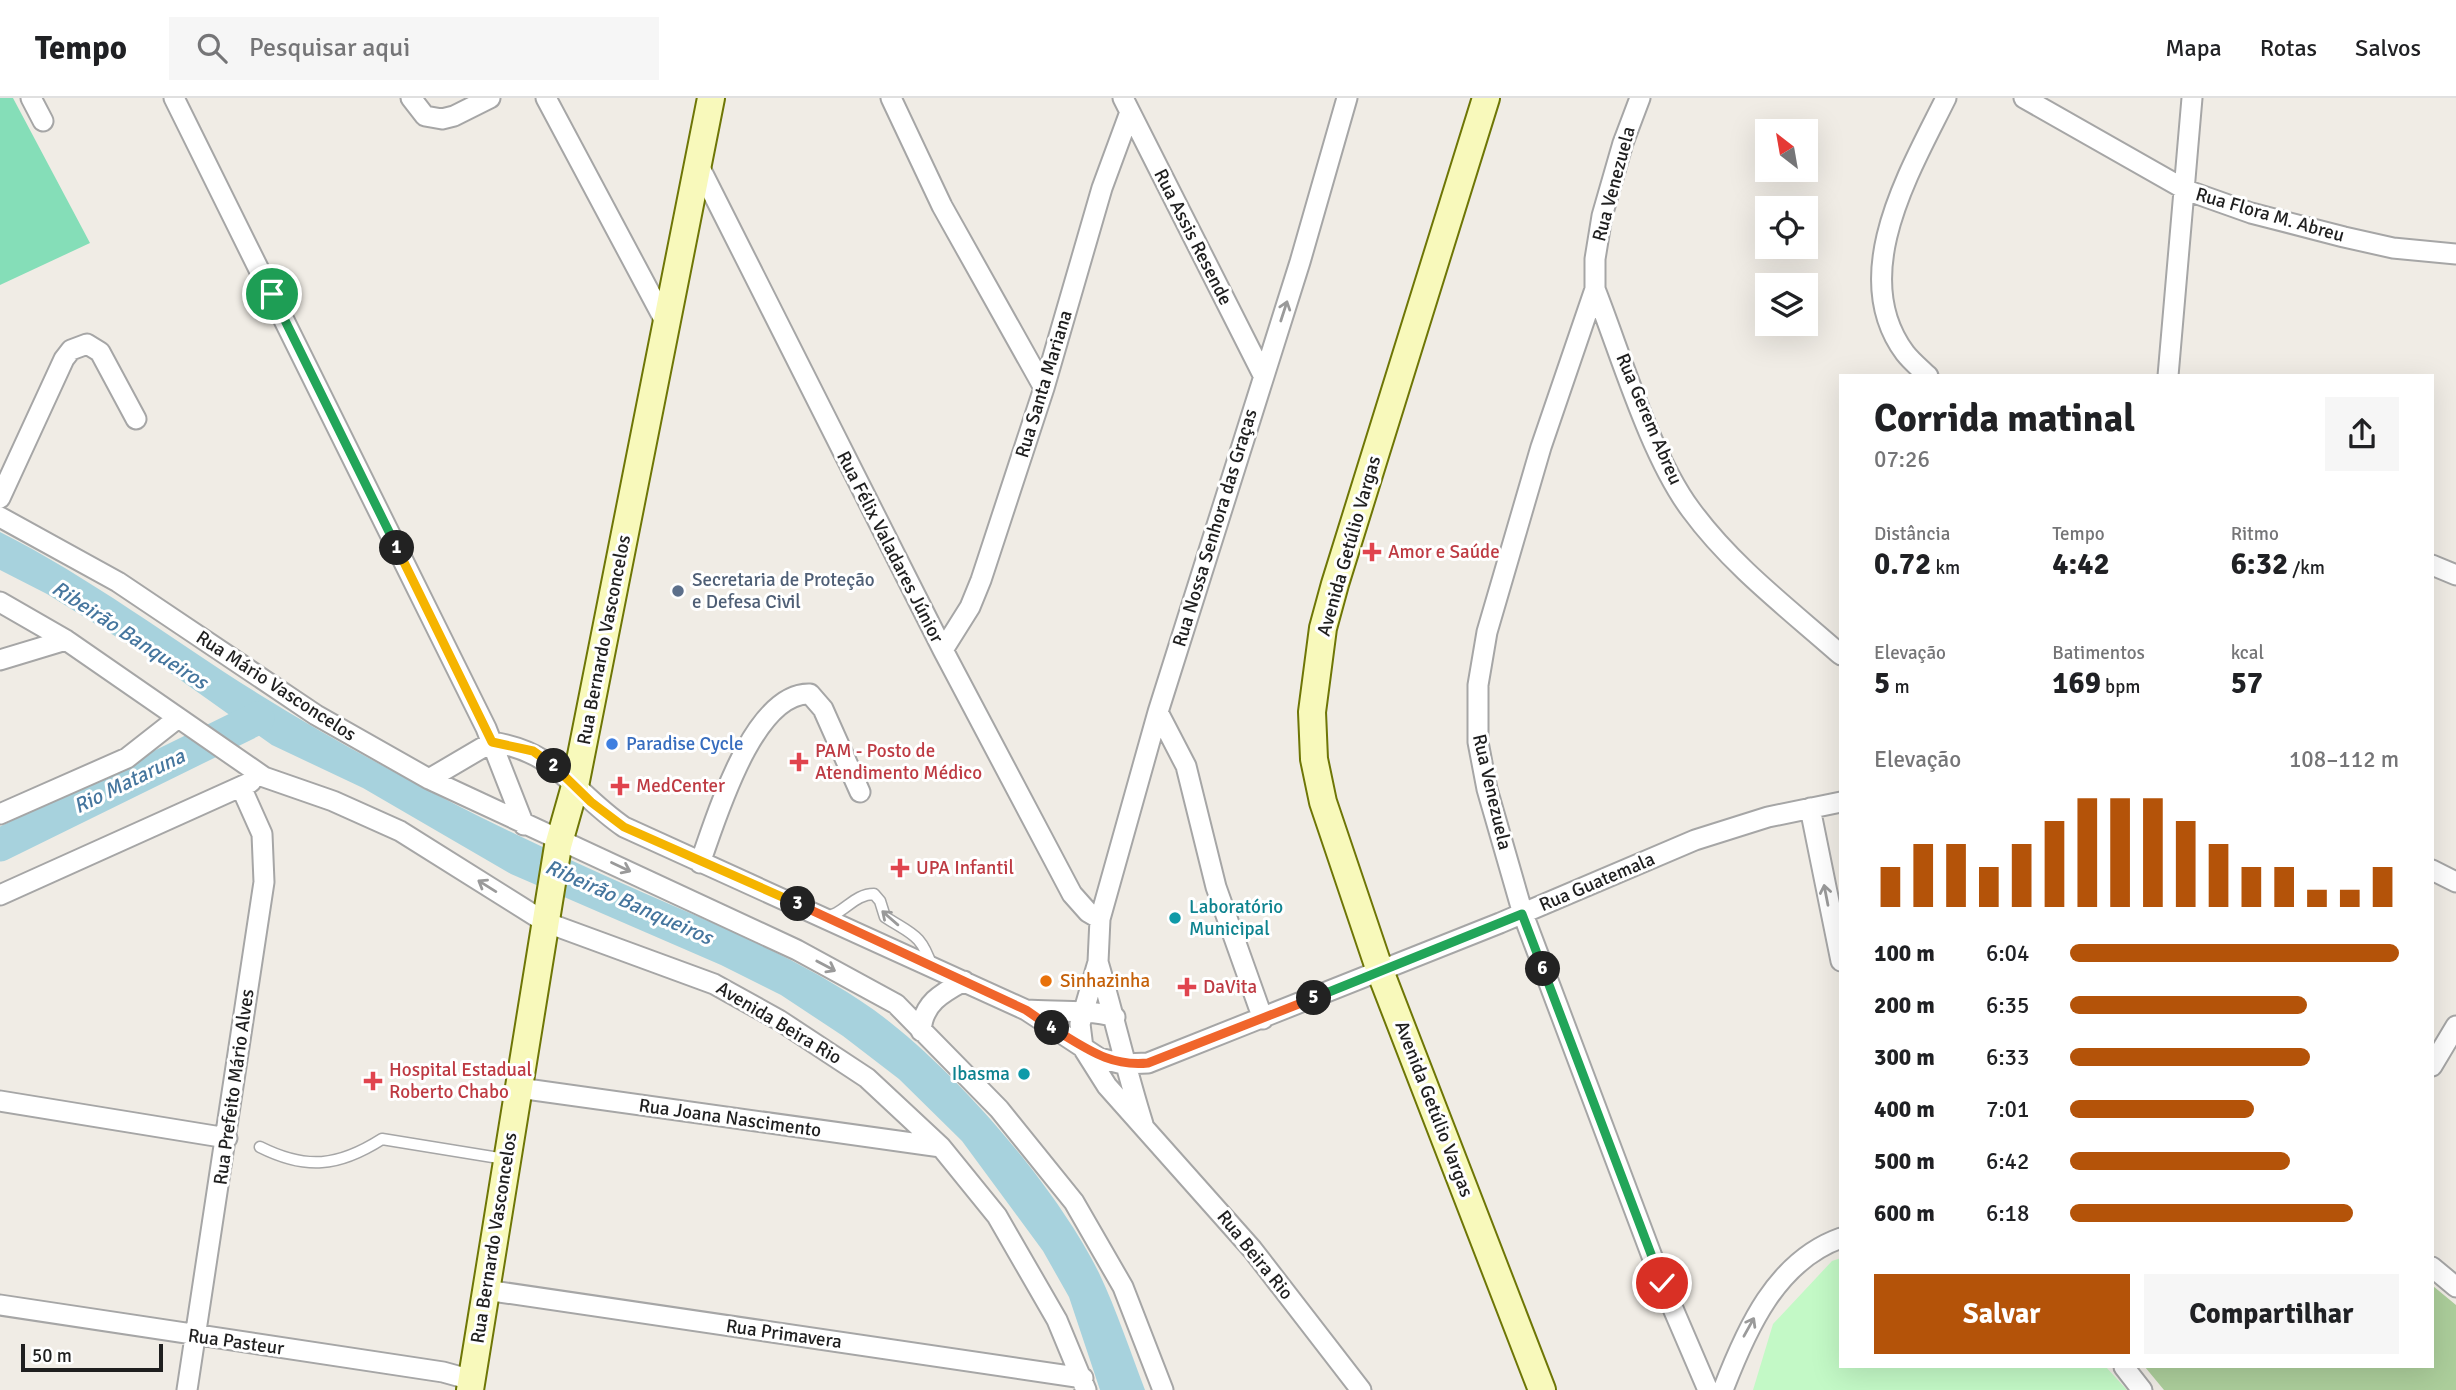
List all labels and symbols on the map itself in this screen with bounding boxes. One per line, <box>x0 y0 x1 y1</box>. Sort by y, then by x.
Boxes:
north arrow <box>1755 119 1818 182</box>
street label: Rua Venezuela <box>1587 124 1641 244</box>
street label: Rua Assis Resende <box>1148 165 1238 309</box>
street label: Rua Flora M. Abreu <box>2193 182 2347 248</box>
pin <box>242 264 302 324</box>
one-way arrow <box>1279 300 1291 322</box>
street label: Rua Santa Mariana <box>1010 307 1078 461</box>
street label: Rua Gerem Abreu <box>1610 350 1688 488</box>
street label: Rua Nossa Senhora das Graças <box>1167 406 1263 650</box>
street label: Rua Félix Valadares Júnior <box>831 447 949 647</box>
street label: Avenida Getúlio Vargas <box>1312 453 1386 639</box>
pin: 1 <box>380 531 414 566</box>
street label: Rua Bernardo Vasconcelos <box>572 533 636 747</box>
place label: Amor e Saúde <box>1388 540 1500 564</box>
marker: Amor e Saúde <box>1362 542 1382 562</box>
place label: Secretaria de Proteção e Defesa Civil <box>692 568 875 614</box>
water label: Ribeirão Banqueiros <box>47 575 214 696</box>
marker: Secretaria de Proteção e Defesa Civil <box>670 583 686 599</box>
street label: Rua Mário Vasconcelos <box>192 625 360 747</box>
place label: Paradise Cycle <box>626 732 744 756</box>
street label: Rua Venezuela <box>1467 732 1517 852</box>
marker: Paradise Cycle <box>604 736 620 752</box>
place label: PAM - Posto de Atendimento Médico <box>815 739 982 785</box>
water label: Rio Mataruna <box>69 742 190 819</box>
pin: 2 <box>536 748 572 784</box>
marker: PAM - Posto de Atendimento Médico <box>789 752 809 772</box>
place label: MedCenter <box>636 774 725 798</box>
marker: MedCenter <box>610 776 630 796</box>
street label: Rua Guatemala <box>1536 847 1658 917</box>
water label: Ribeirão Banqueiros <box>541 853 718 951</box>
place label: UPA Infantil <box>916 856 1014 880</box>
marker: UPA Infantil <box>890 858 910 878</box>
one-way arrow <box>610 861 632 874</box>
one-way arrow <box>477 878 497 892</box>
one-way arrow <box>1819 884 1833 907</box>
pin: 3 <box>780 886 816 922</box>
place label: Laboratório Municipal <box>1189 895 1283 941</box>
one-way arrow <box>881 910 899 926</box>
marker: Laboratório Municipal <box>1167 910 1183 926</box>
pin: 6 <box>1526 952 1560 986</box>
one-way arrow <box>816 959 836 973</box>
place label: Sinhazinha <box>1060 969 1150 993</box>
marker: Sinhazinha <box>1038 973 1054 989</box>
place label: DaVita <box>1203 975 1257 999</box>
street label: Avenida Beira Rio <box>712 976 846 1070</box>
marker: DaVita <box>1177 977 1197 997</box>
pin: 5 <box>1296 981 1332 1016</box>
street label: Rua Prefeito Mário Alves <box>208 987 260 1187</box>
pin: 4 <box>1034 1010 1070 1046</box>
street label: Avenida Getúlio Vargas <box>1389 1018 1479 1200</box>
place label: Hospital Estadual Roberto Chabo <box>389 1058 532 1104</box>
place label: Ibasma <box>952 1062 1010 1086</box>
marker: Ibasma <box>1016 1066 1032 1082</box>
marker: Hospital Estadual Roberto Chabo <box>363 1071 383 1091</box>
street label: Rua Joana Nascimento <box>637 1093 823 1143</box>
street label: Rua Bernardo Vasconcelos <box>465 1131 523 1345</box>
street label: Rua Beira Rio <box>1212 1205 1299 1305</box>
pin <box>1632 1253 1692 1313</box>
street label: Rua Primavera <box>724 1314 844 1354</box>
one-way arrow <box>1743 1317 1757 1338</box>
street label: Rua Pasteur <box>186 1323 286 1361</box>
scale bar <box>21 1341 163 1373</box>

